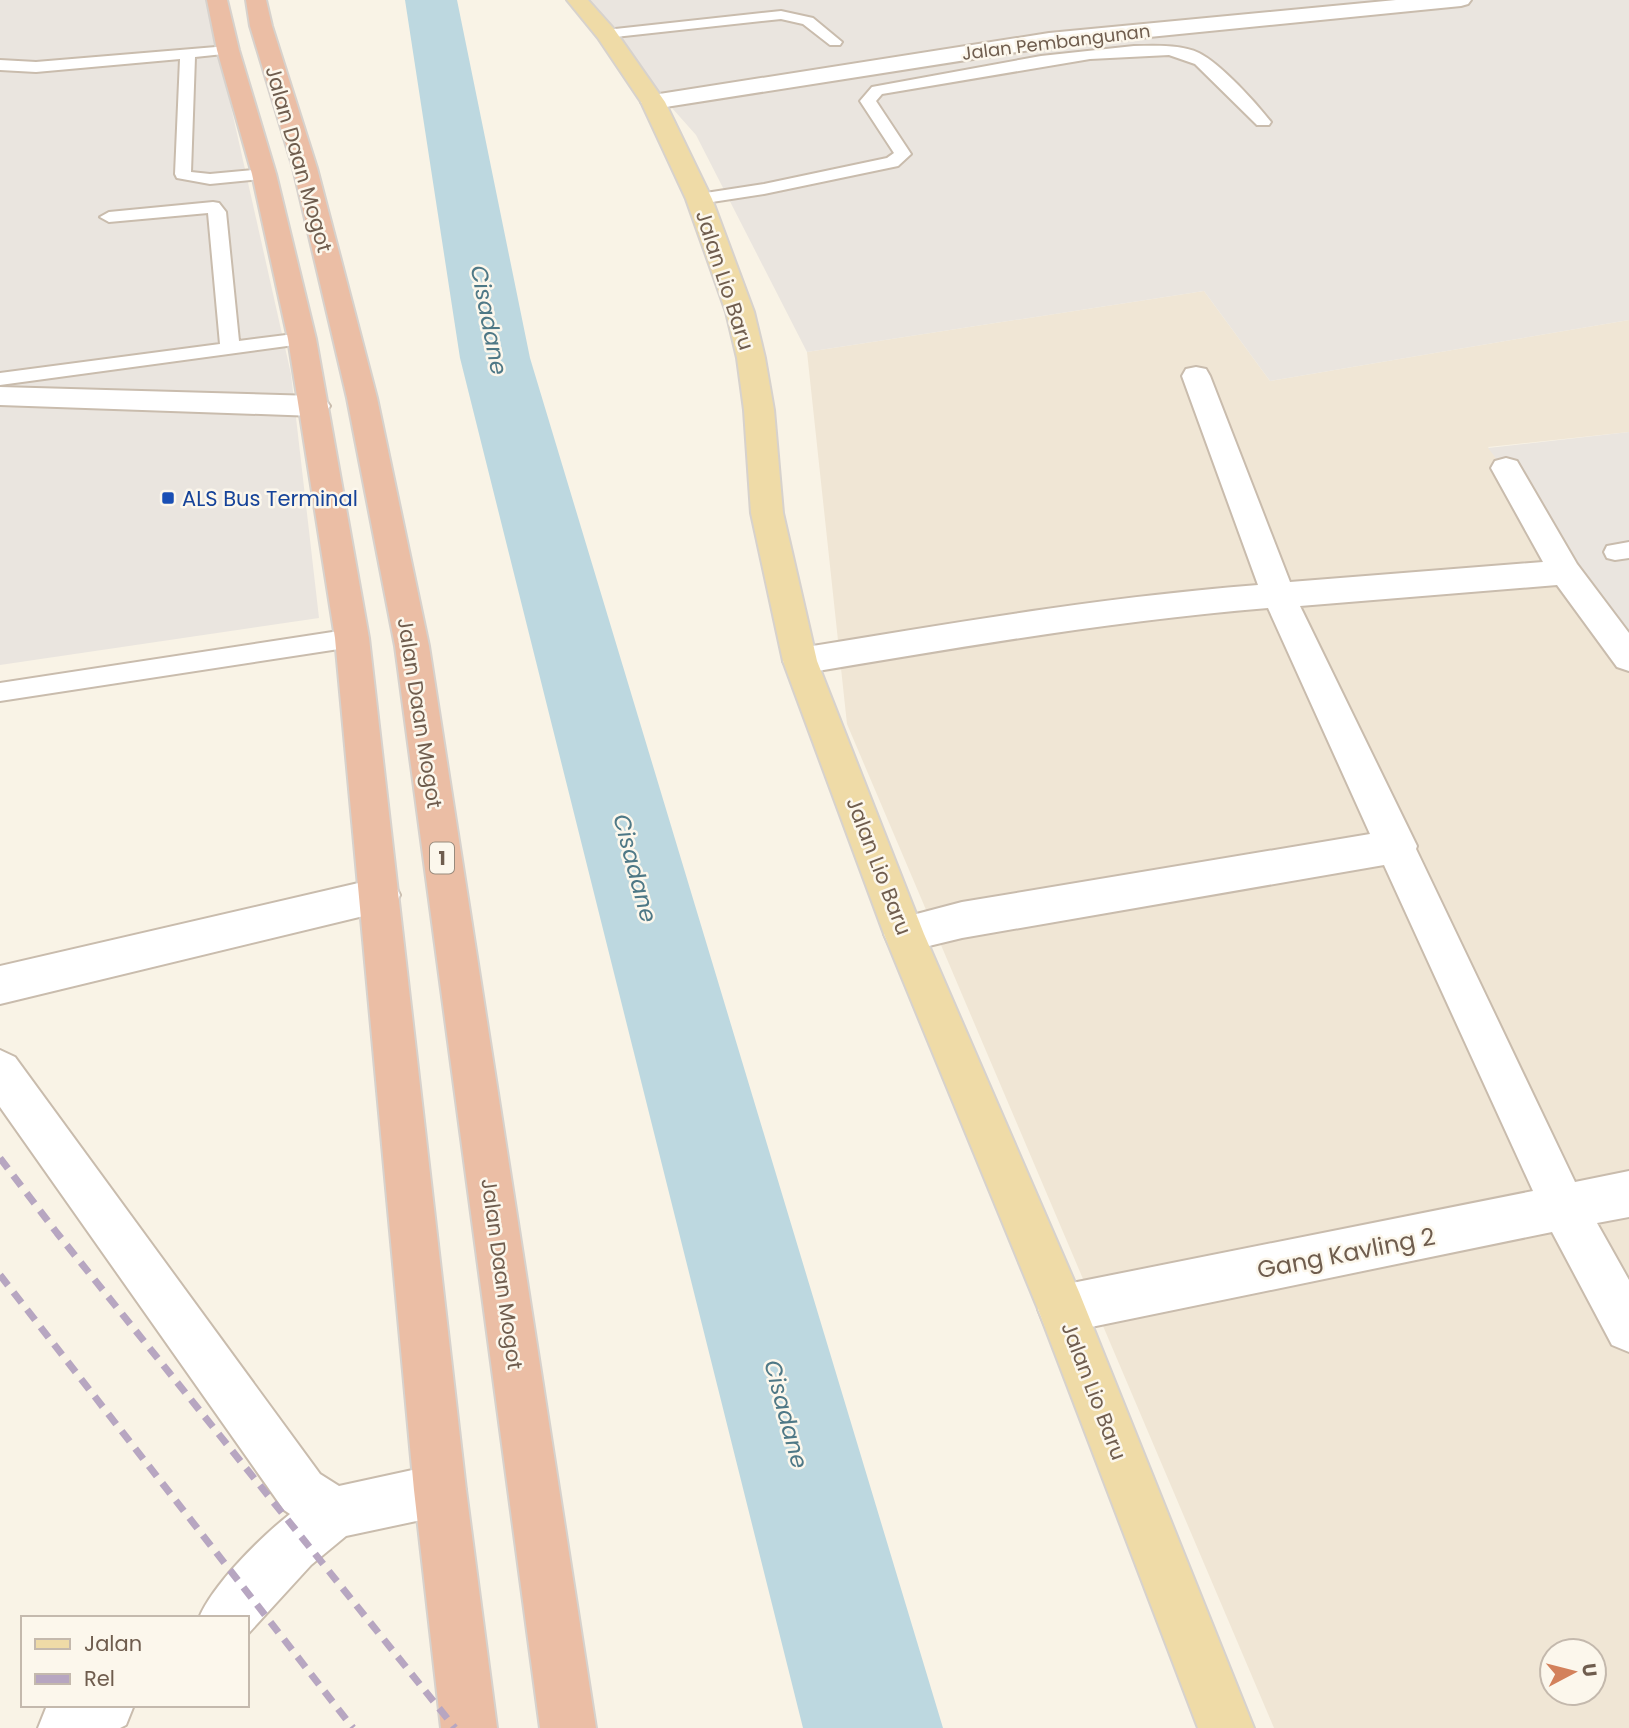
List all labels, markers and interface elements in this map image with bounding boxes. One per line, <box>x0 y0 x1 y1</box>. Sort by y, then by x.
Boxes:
street label: Jalan Pembangunan <box>960 18 1152 66</box>
street label: Jalan Daan Mogot <box>258 62 340 256</box>
street label: Jalan Lio Baru <box>689 206 761 354</box>
water label: Cisadane <box>463 262 515 378</box>
place label: ALS Bus Terminal <box>182 484 358 513</box>
marker: ALS Bus Terminal <box>160 490 176 506</box>
street label: Jalan Daan Mogot <box>391 616 449 810</box>
street label: Jalan Lio Baru <box>839 793 919 939</box>
water label: Cisadane <box>605 810 665 926</box>
road number: 1 <box>430 842 454 874</box>
street label: Jalan Daan Mogot <box>474 1177 530 1371</box>
street label: Gang Kavling 2 <box>1254 1220 1438 1286</box>
street label: Jalan Lio Baru <box>1054 1318 1134 1464</box>
water label: Cisadane <box>756 1356 816 1472</box>
legend <box>21 1616 248 1707</box>
text: Jalan <box>84 1629 142 1658</box>
north arrow <box>1538 1637 1608 1707</box>
text: U <box>1575 1662 1604 1678</box>
text: Rel <box>84 1664 115 1693</box>

